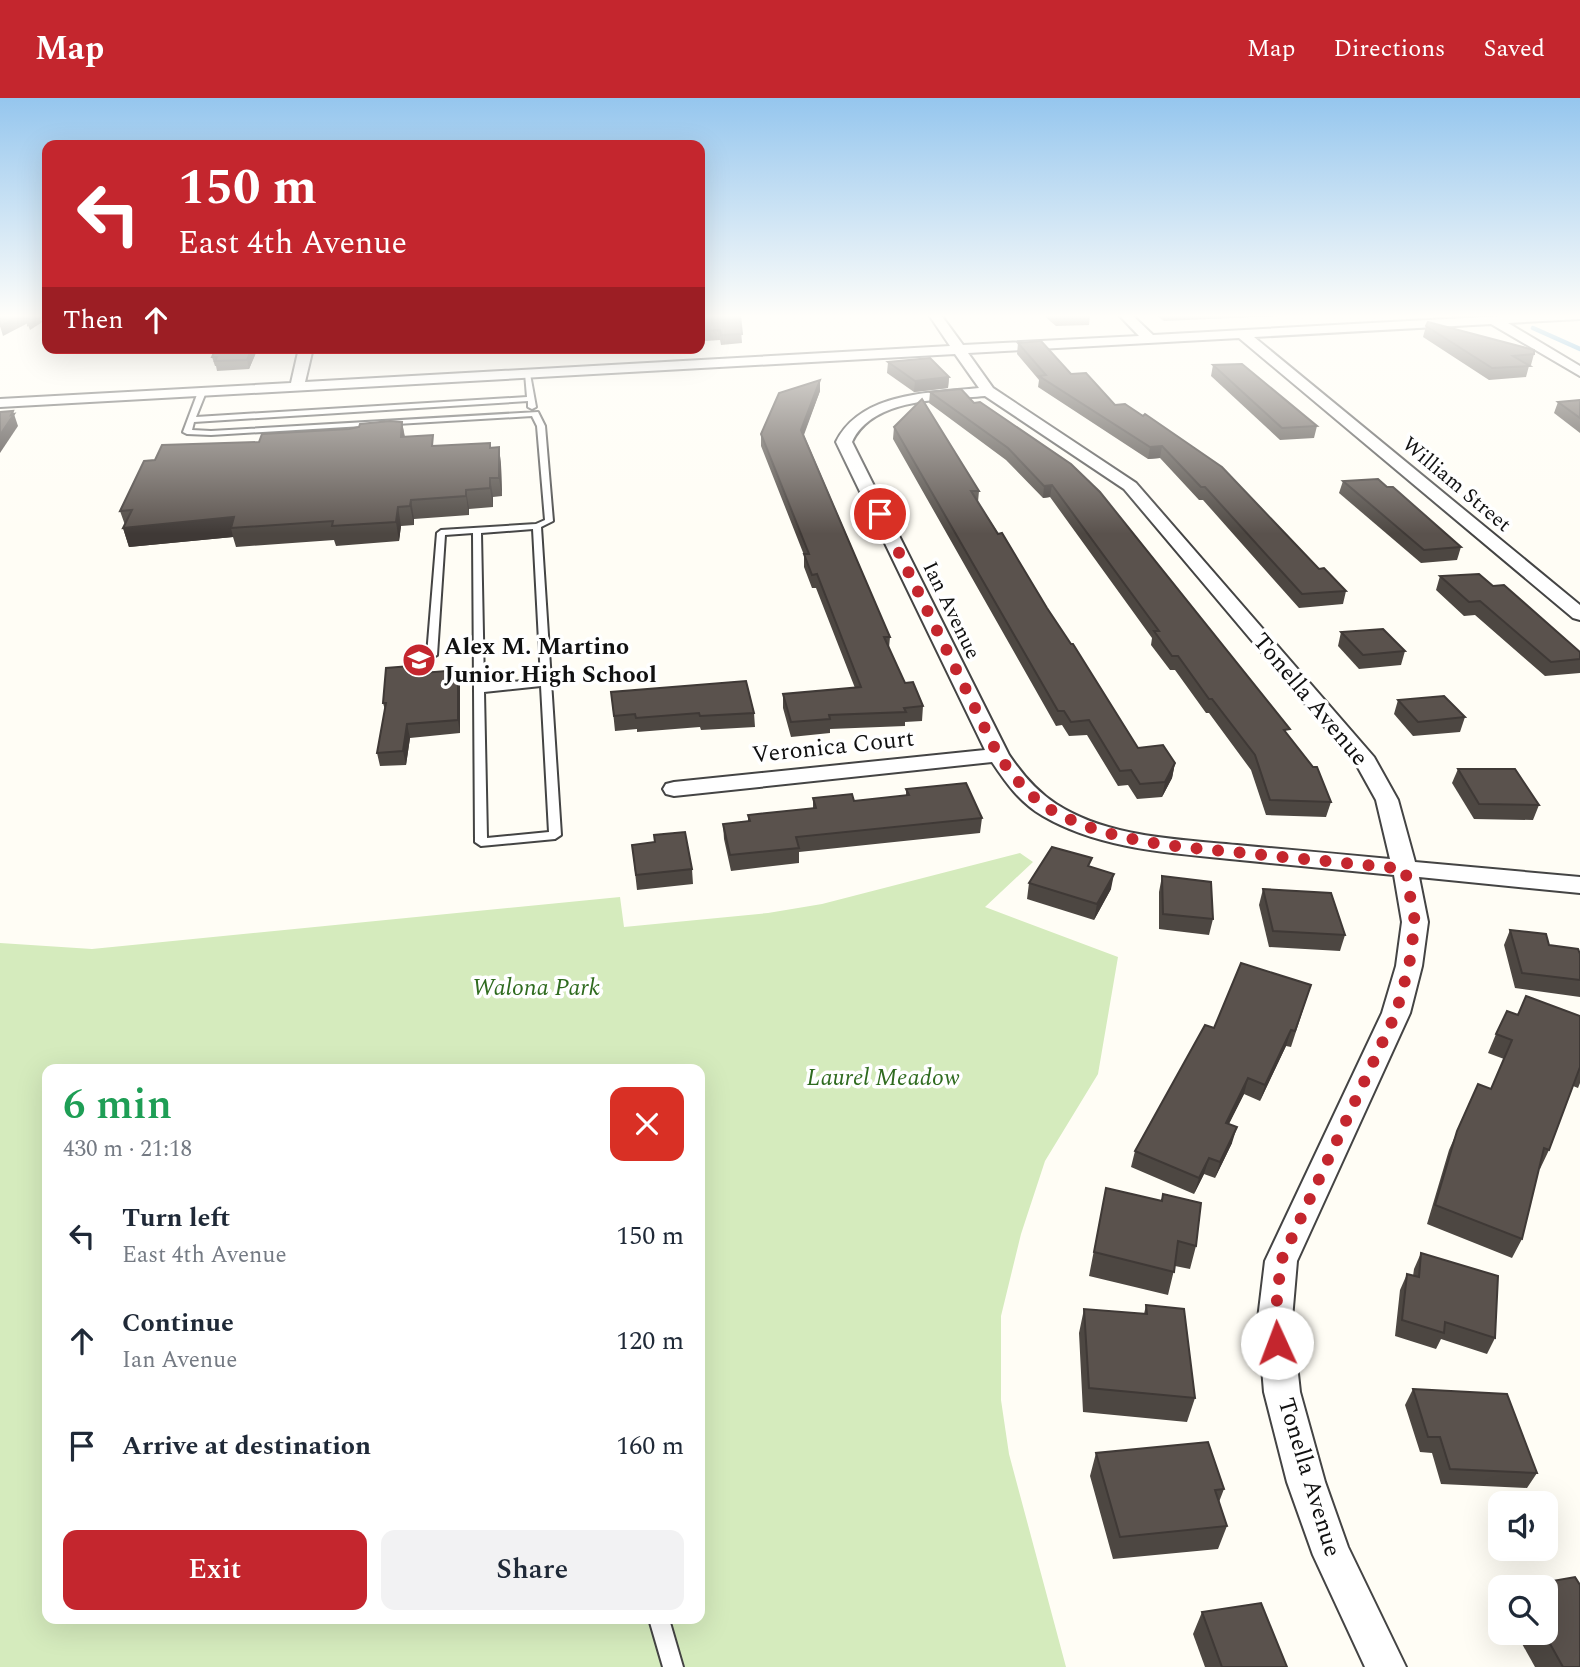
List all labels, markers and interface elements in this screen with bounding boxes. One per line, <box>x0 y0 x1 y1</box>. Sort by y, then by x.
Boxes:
text: Map <box>35 24 104 74</box>
text: Map <box>1247 31 1295 67</box>
text: Directions <box>1333 31 1445 67</box>
text: Saved <box>1483 31 1545 67</box>
text: 150 m <box>178 151 317 226</box>
icon: left <box>63 168 154 259</box>
text: East 4th Avenue <box>178 219 407 268</box>
text: Then <box>63 300 123 340</box>
icon: ahead <box>137 301 175 339</box>
street label: William Street <box>1395 429 1518 540</box>
pin <box>850 484 910 544</box>
icon: arrive <box>861 495 899 533</box>
street label: Ian Avenue <box>914 556 989 665</box>
street label: Tonella Avenue <box>1244 625 1377 774</box>
place label: Alex M. Martino Junior High School <box>444 629 657 693</box>
school or university icon: Alex M. Martino Junior High School <box>400 641 438 679</box>
street label: Veronica Court <box>750 721 916 773</box>
park label: Walona Park <box>472 970 600 1006</box>
park label: Laurel Meadow <box>807 1060 960 1096</box>
text: 6 min <box>63 1074 172 1137</box>
button: close <box>610 1087 684 1161</box>
text: 430 m · 21:18 <box>63 1132 192 1167</box>
text: Turn left <box>122 1198 230 1238</box>
text: 150 m <box>616 1216 684 1256</box>
icon: left <box>63 1217 101 1255</box>
text: East 4th Avenue <box>122 1238 287 1273</box>
text: Continue <box>122 1303 234 1343</box>
position arrow <box>1240 1306 1314 1380</box>
text: 120 m <box>616 1321 684 1361</box>
icon: ahead <box>63 1322 101 1360</box>
text: Ian Avenue <box>122 1343 237 1378</box>
street label: Tonella Avenue <box>1268 1393 1350 1561</box>
text: Arrive at destination <box>122 1426 371 1466</box>
text: 160 m <box>616 1426 684 1466</box>
icon: arrive <box>63 1427 101 1465</box>
map controls <box>1488 1491 1558 1645</box>
button: sound <box>1488 1491 1558 1561</box>
button: Exit <box>63 1530 367 1610</box>
button: Share <box>381 1530 684 1610</box>
button: search <box>1488 1575 1558 1645</box>

